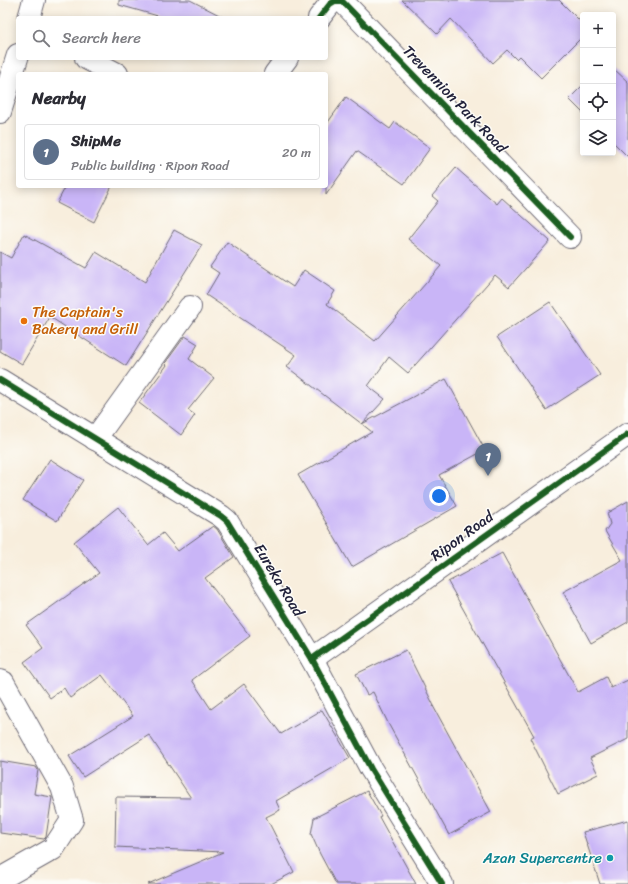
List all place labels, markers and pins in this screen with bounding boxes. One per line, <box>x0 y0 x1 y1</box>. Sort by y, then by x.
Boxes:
place label: The Captain's Bakery and Grill <box>32 299 139 342</box>
marker: The Captain's Bakery and Grill <box>19 316 29 326</box>
pin: 1 <box>475 443 501 476</box>
place label: Azan Supercentre <box>482 845 602 871</box>
marker: Azan Supercentre <box>605 853 615 863</box>

